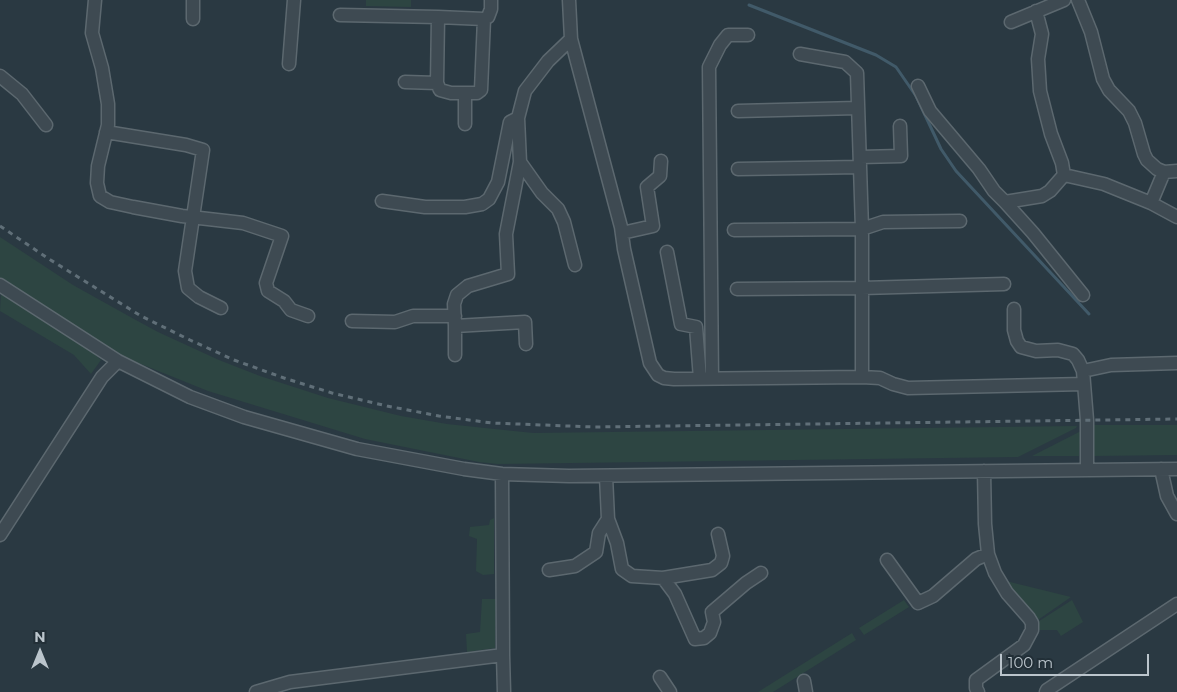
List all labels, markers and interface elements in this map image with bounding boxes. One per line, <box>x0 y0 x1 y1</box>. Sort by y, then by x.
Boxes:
north arrow <box>15 627 65 677</box>
text: N <box>34 628 46 646</box>
scale bar <box>1002 644 1151 676</box>
text: 100 m <box>1008 653 1053 672</box>

